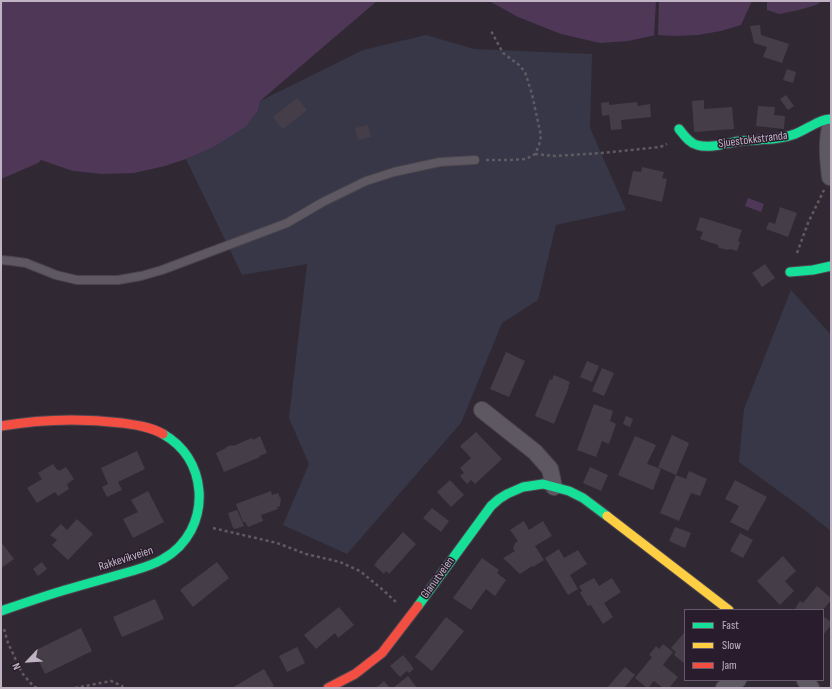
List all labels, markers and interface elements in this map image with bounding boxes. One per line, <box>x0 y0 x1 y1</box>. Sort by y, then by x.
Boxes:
street label: Sjuestokkstranda <box>718 129 788 151</box>
street label: Rakkevikveien <box>97 543 155 575</box>
street label: Glanutveien <box>418 554 458 602</box>
legend <box>684 609 824 681</box>
text: Fast <box>722 618 739 633</box>
text: Slow <box>722 638 741 653</box>
north arrow <box>8 641 48 681</box>
text: Jam <box>722 658 737 673</box>
text: N <box>10 661 24 672</box>

